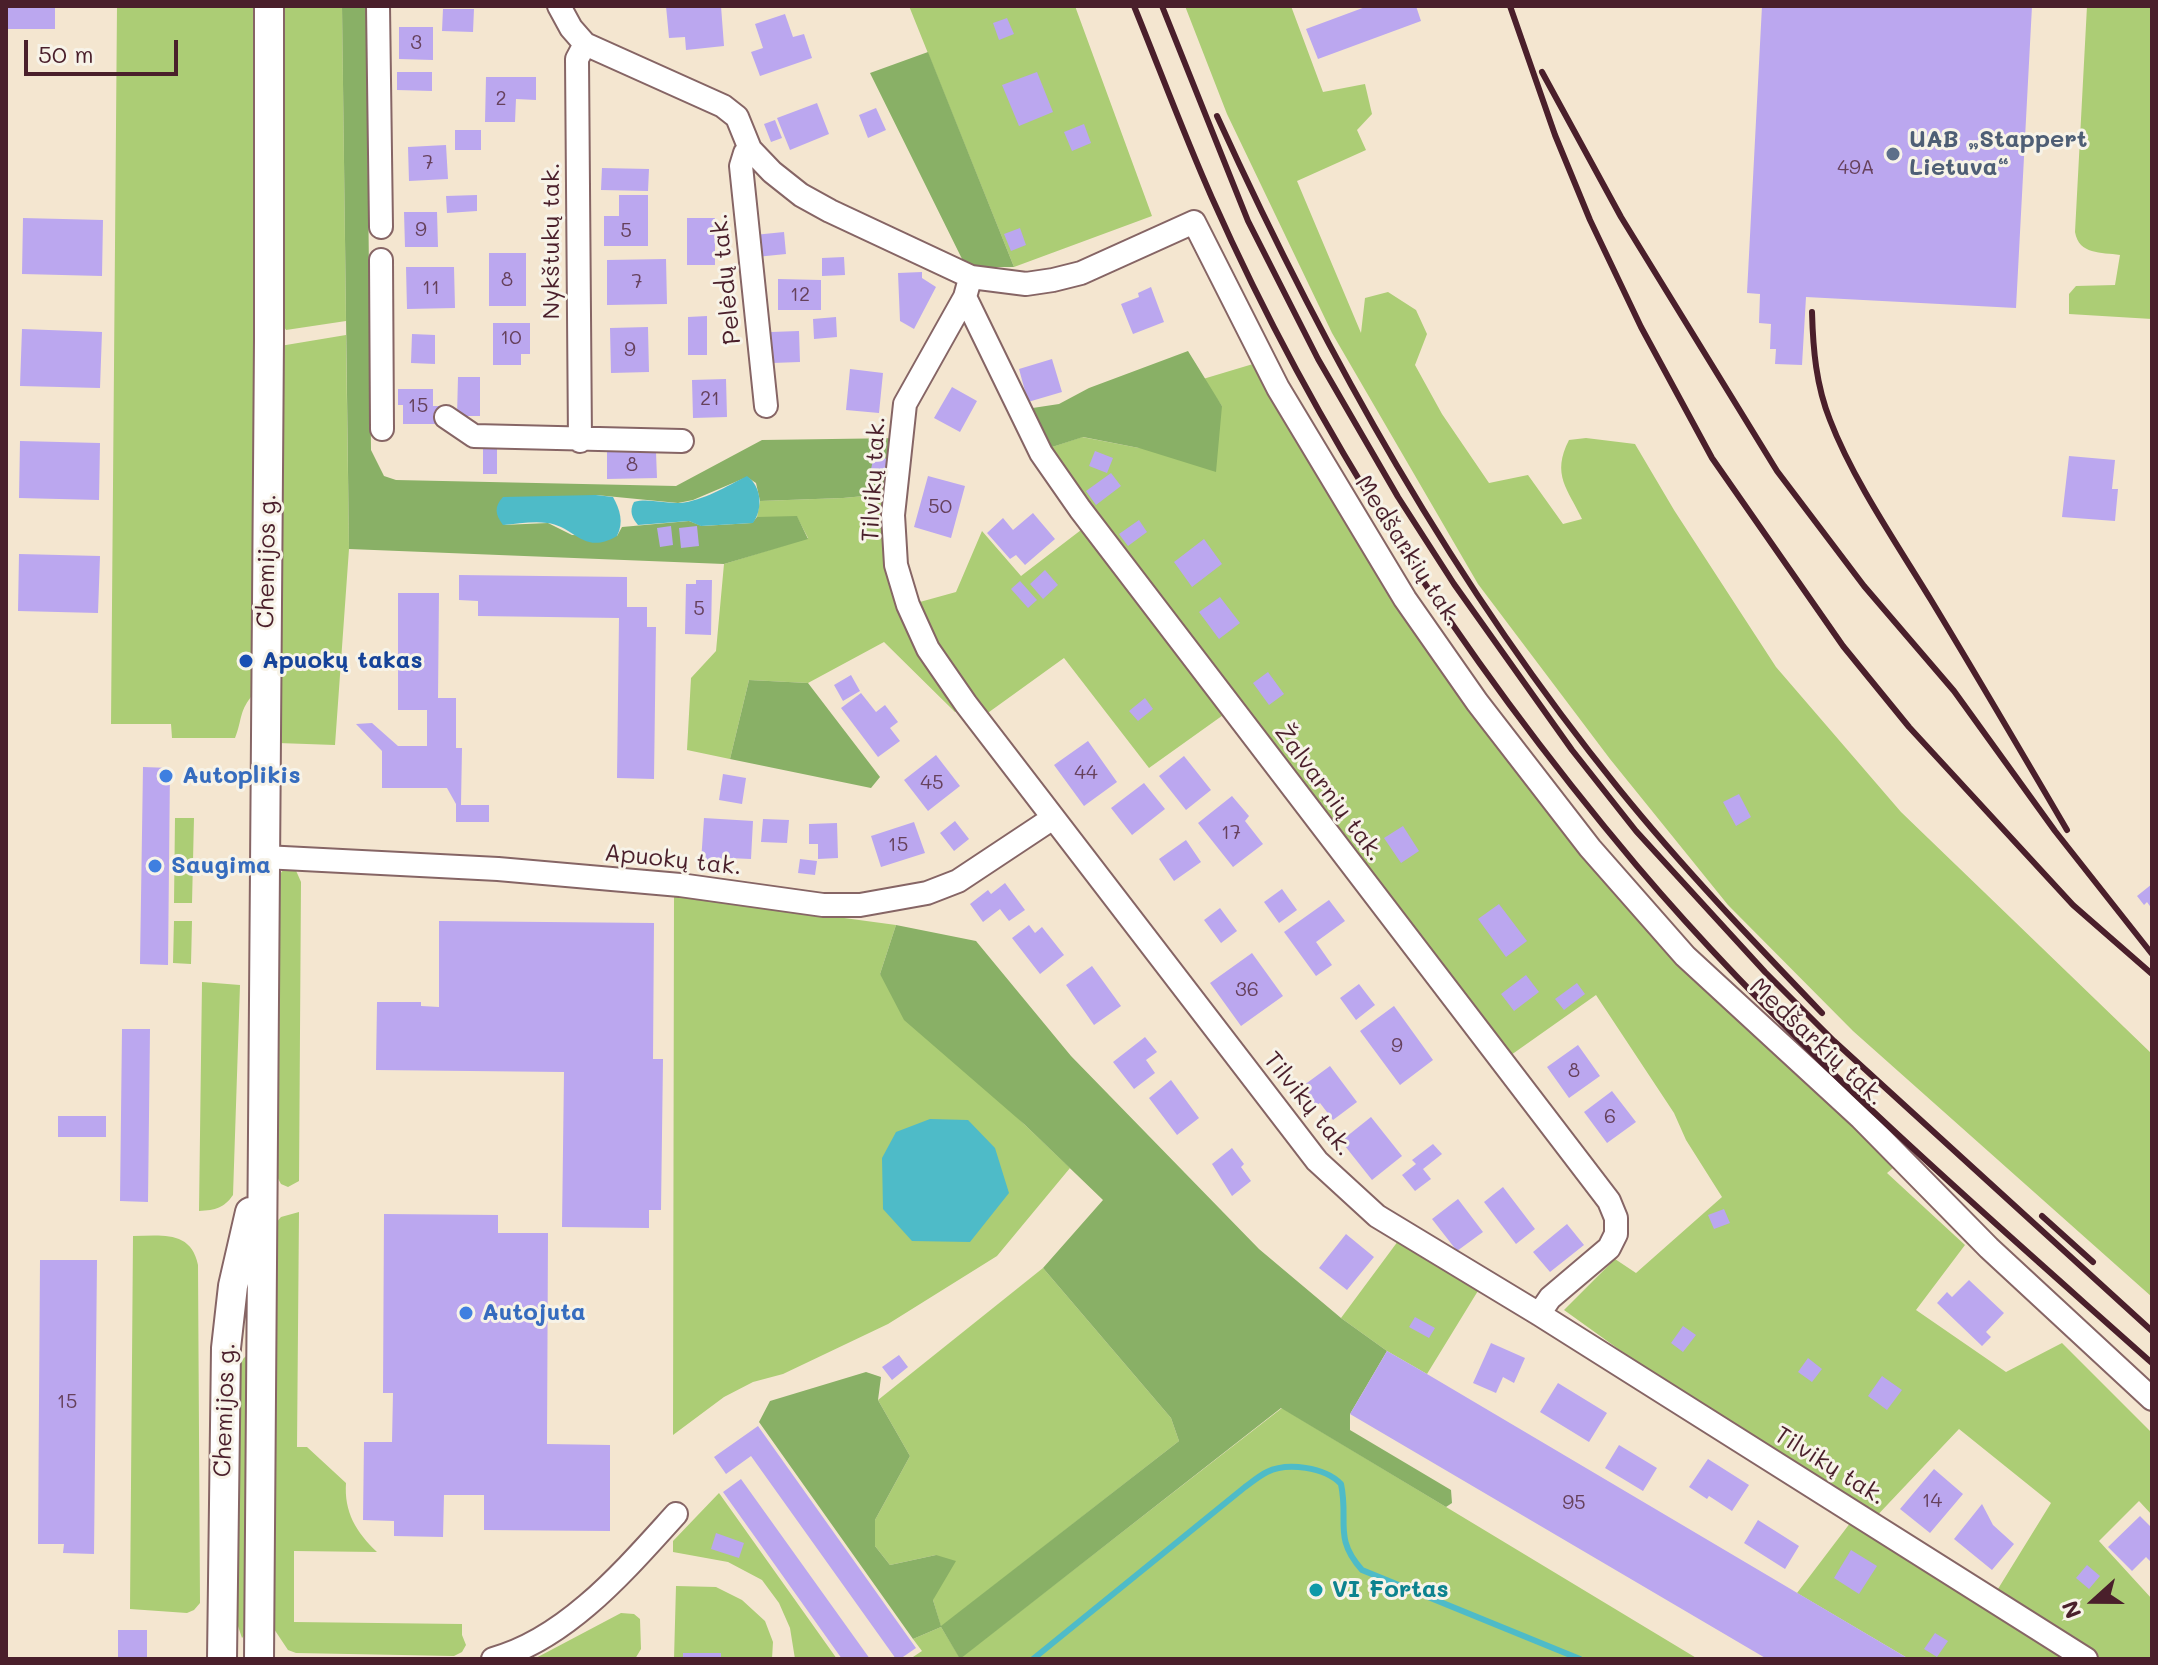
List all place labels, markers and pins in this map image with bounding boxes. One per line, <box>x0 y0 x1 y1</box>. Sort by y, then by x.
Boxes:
place label: UAB „Stappert Lietuva“ <box>1909 126 2087 182</box>
marker: UAB „Stappert Lietuva“ <box>1884 145 1902 163</box>
place label: Apuokų takas <box>262 647 423 675</box>
marker: Apuokų takas <box>237 652 255 670</box>
place label: Autoplikis <box>182 762 301 790</box>
marker: Autoplikis <box>157 767 175 785</box>
place label: Saugima <box>171 852 271 880</box>
marker: Saugima <box>146 857 164 875</box>
place label: Autojuta <box>482 1299 586 1327</box>
marker: Autojuta <box>457 1304 475 1322</box>
place label: VI Fortas <box>1332 1576 1449 1604</box>
marker: VI Fortas <box>1307 1581 1325 1599</box>

